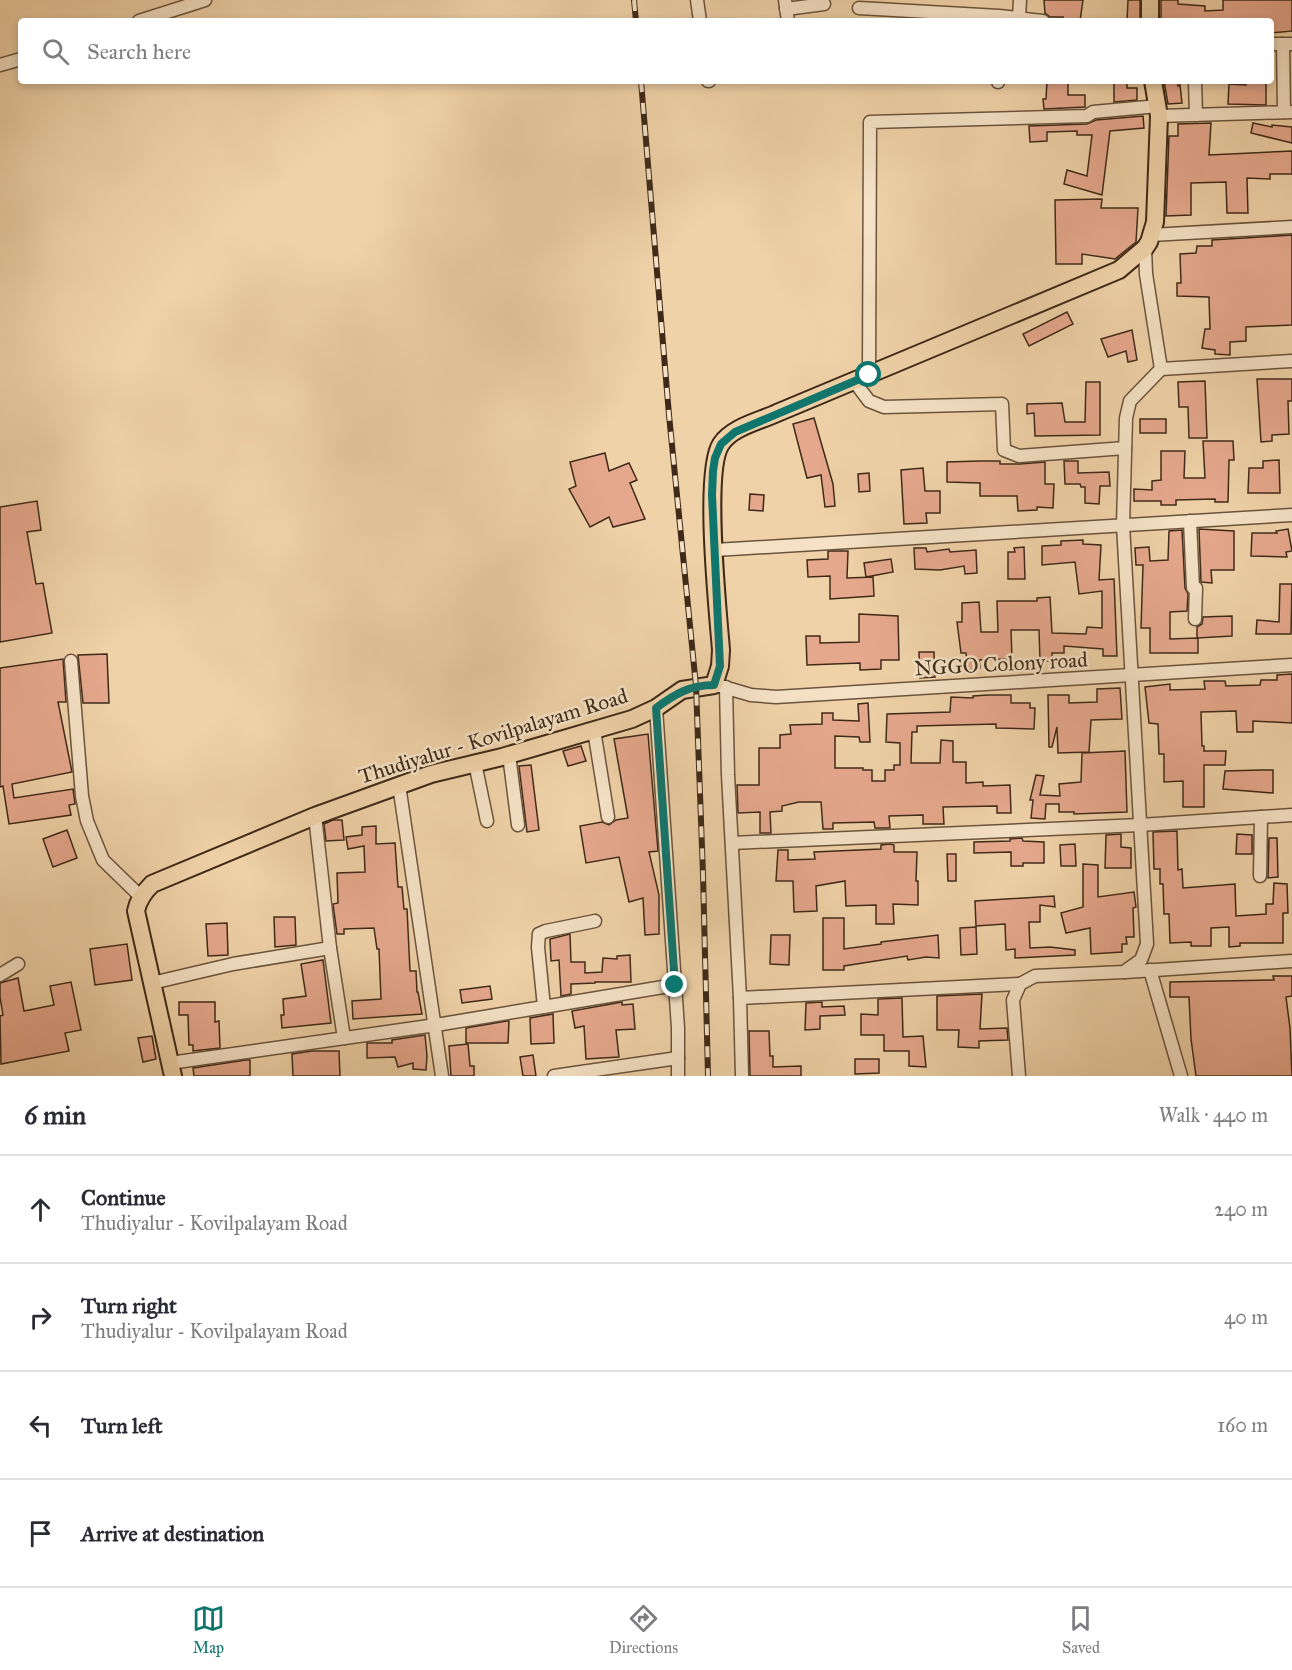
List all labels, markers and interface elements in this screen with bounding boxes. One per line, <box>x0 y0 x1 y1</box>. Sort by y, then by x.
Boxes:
search box <box>18 18 1274 84</box>
icon: search <box>39 35 72 68</box>
text: Search here <box>87 38 191 65</box>
route start <box>855 361 881 387</box>
street label: NGGO Colony road <box>914 646 1089 682</box>
street label: Thudiyalur - Kovilpalayam Road <box>355 682 631 789</box>
route end <box>661 971 687 997</box>
text: 6 min <box>24 1099 86 1131</box>
text: Walk · 440 m <box>1159 1103 1268 1127</box>
text: Continue <box>81 1184 166 1211</box>
icon: ahead <box>24 1193 57 1226</box>
text: 240 m <box>1214 1197 1268 1221</box>
text: Thudiyalur - Kovilpalayam Road <box>81 1211 348 1235</box>
text: Turn right <box>81 1292 177 1319</box>
icon: right <box>24 1301 57 1334</box>
text: 40 m <box>1224 1305 1268 1329</box>
text: Thudiyalur - Kovilpalayam Road <box>81 1319 348 1343</box>
icon: left <box>24 1409 57 1442</box>
text: Turn left <box>81 1412 163 1439</box>
text: 160 m <box>1217 1413 1268 1437</box>
icon: arrive <box>24 1517 57 1550</box>
text: Arrive at destination <box>81 1520 264 1547</box>
tab: Map <box>192 1602 225 1657</box>
tab: Directions <box>609 1602 678 1657</box>
tab: Saved <box>1062 1602 1100 1657</box>

